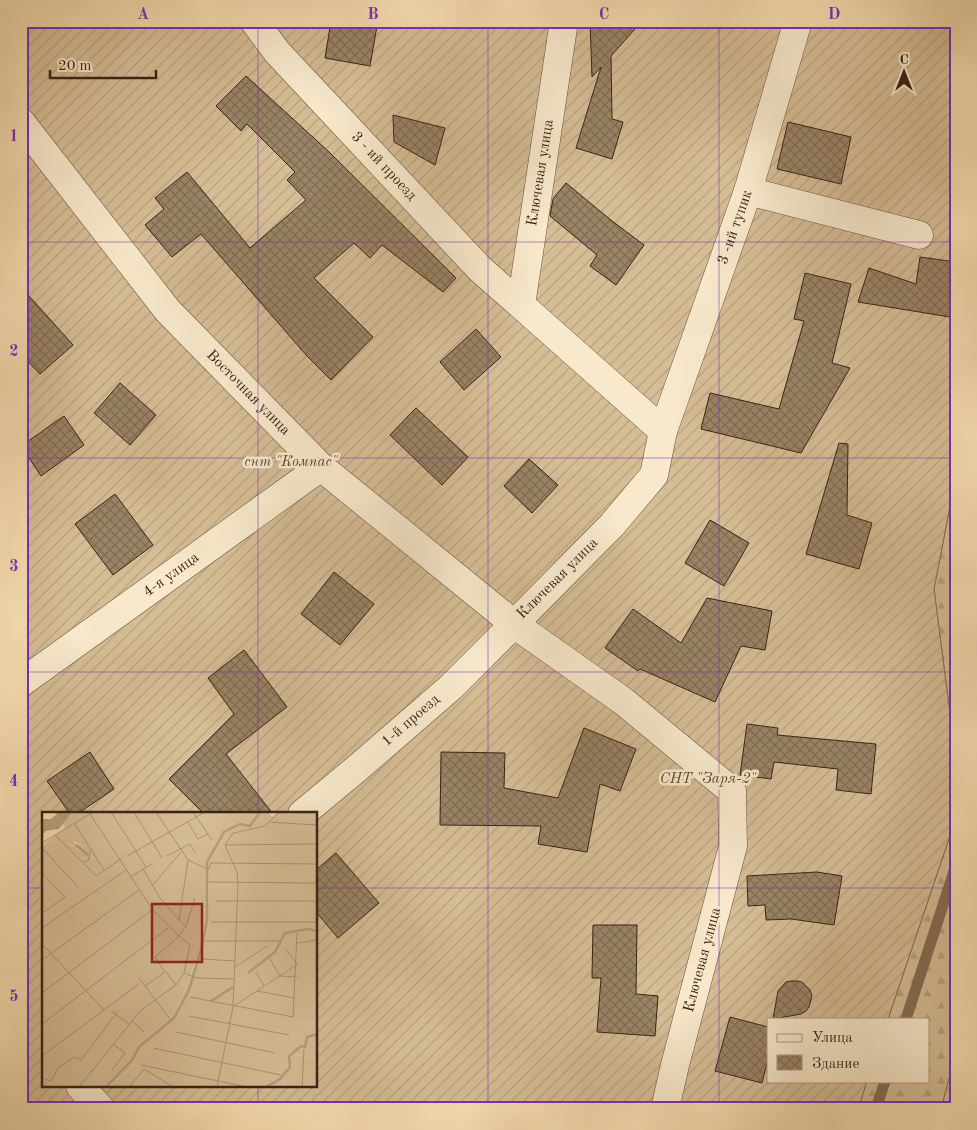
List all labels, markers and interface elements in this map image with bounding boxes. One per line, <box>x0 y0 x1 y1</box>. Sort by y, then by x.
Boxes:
text: A <box>137 7 149 23</box>
text: B <box>367 7 379 23</box>
text: C <box>599 7 609 23</box>
text: D <box>828 7 840 23</box>
scale bar <box>50 48 156 80</box>
north arrow <box>880 48 930 98</box>
text: С <box>899 53 909 67</box>
text: 20 m <box>58 59 92 74</box>
street label: Ключевая улица <box>525 118 557 227</box>
text: 1 <box>9 129 19 145</box>
street label: 3 - ий проезд <box>349 129 420 204</box>
street label: 3 -ий тупик <box>715 188 755 267</box>
text: 2 <box>9 344 19 360</box>
street label: Восточная улица <box>203 347 293 439</box>
park label: снт "Компас" <box>244 455 339 470</box>
street label: Ключевая улица <box>515 535 602 622</box>
street label: 4-я улица <box>140 550 202 600</box>
text: 3 <box>9 559 19 575</box>
street label: 1-й проезд <box>379 692 443 750</box>
park label: СНТ "Заря-2" <box>660 771 757 787</box>
text: 4 <box>9 774 19 790</box>
inset map <box>42 812 318 1088</box>
street label: Ключевая улица <box>682 905 724 1014</box>
text: 5 <box>9 989 19 1005</box>
legend <box>767 1018 930 1082</box>
text: Улица <box>812 1031 853 1046</box>
text: Здание <box>812 1057 859 1072</box>

